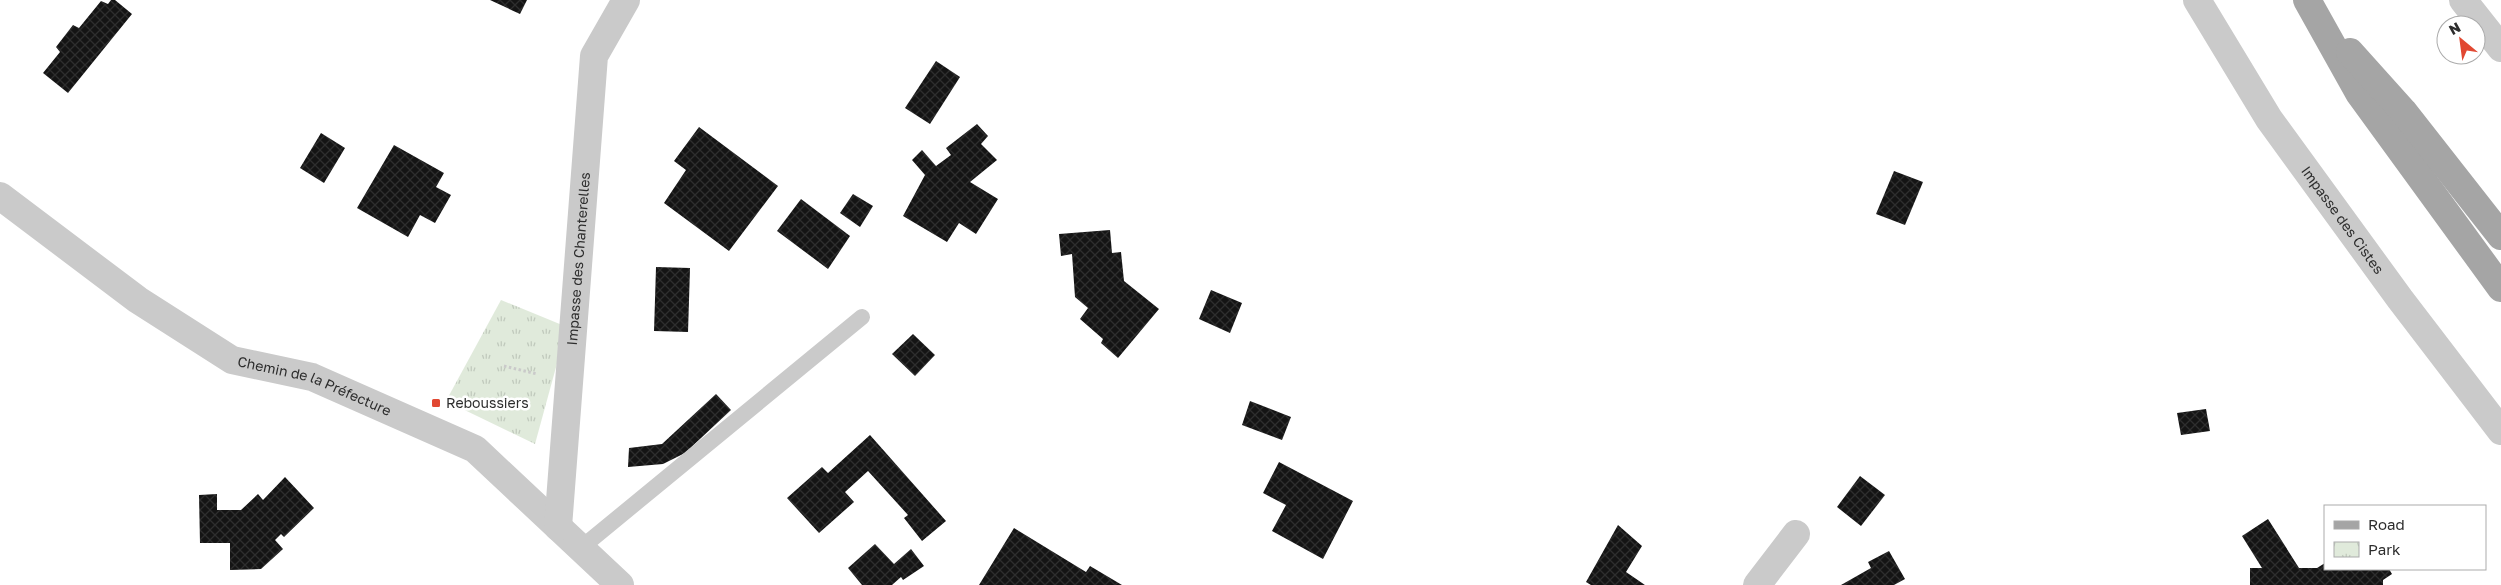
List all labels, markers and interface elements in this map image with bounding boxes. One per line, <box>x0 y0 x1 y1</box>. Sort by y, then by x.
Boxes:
north arrow <box>2436 15 2486 65</box>
text: N <box>2446 18 2463 38</box>
street label: Impasse des Cistes <box>2298 162 2388 277</box>
street label: Impasse des Chanterelles <box>563 172 593 346</box>
street label: Chemin de la Préfecture <box>236 352 394 419</box>
place label: Reboussiers <box>446 394 529 411</box>
marker: Reboussiers <box>430 397 442 409</box>
legend <box>2324 505 2486 570</box>
text: Road <box>2368 515 2405 533</box>
text: Park <box>2368 540 2401 558</box>

